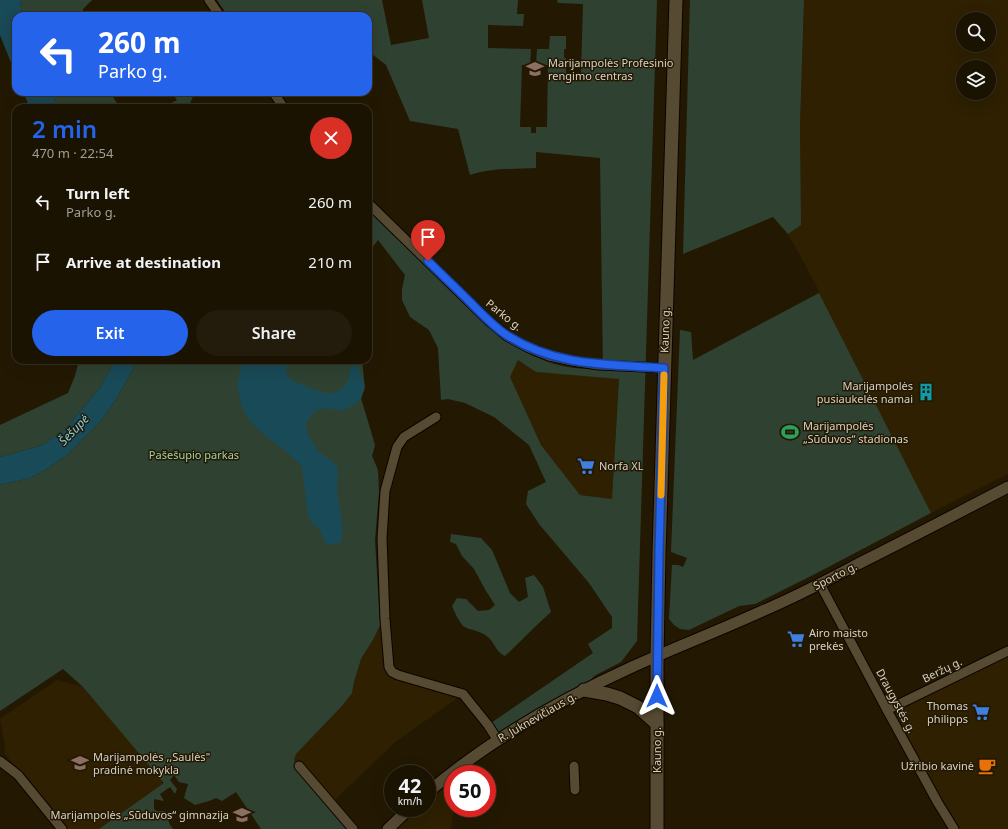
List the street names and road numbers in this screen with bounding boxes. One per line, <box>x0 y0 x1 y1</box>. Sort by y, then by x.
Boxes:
street label: Parko g. <box>483 295 526 334</box>
street label: Kauno g. <box>656 307 673 353</box>
street label: Sporto g. <box>810 558 859 593</box>
street label: Beržų g. <box>919 653 964 686</box>
street label: Draugystės g. <box>873 666 920 736</box>
street label: R. Juknevičiaus g. <box>495 688 579 745</box>
street label: Kauno g. <box>649 727 664 773</box>

